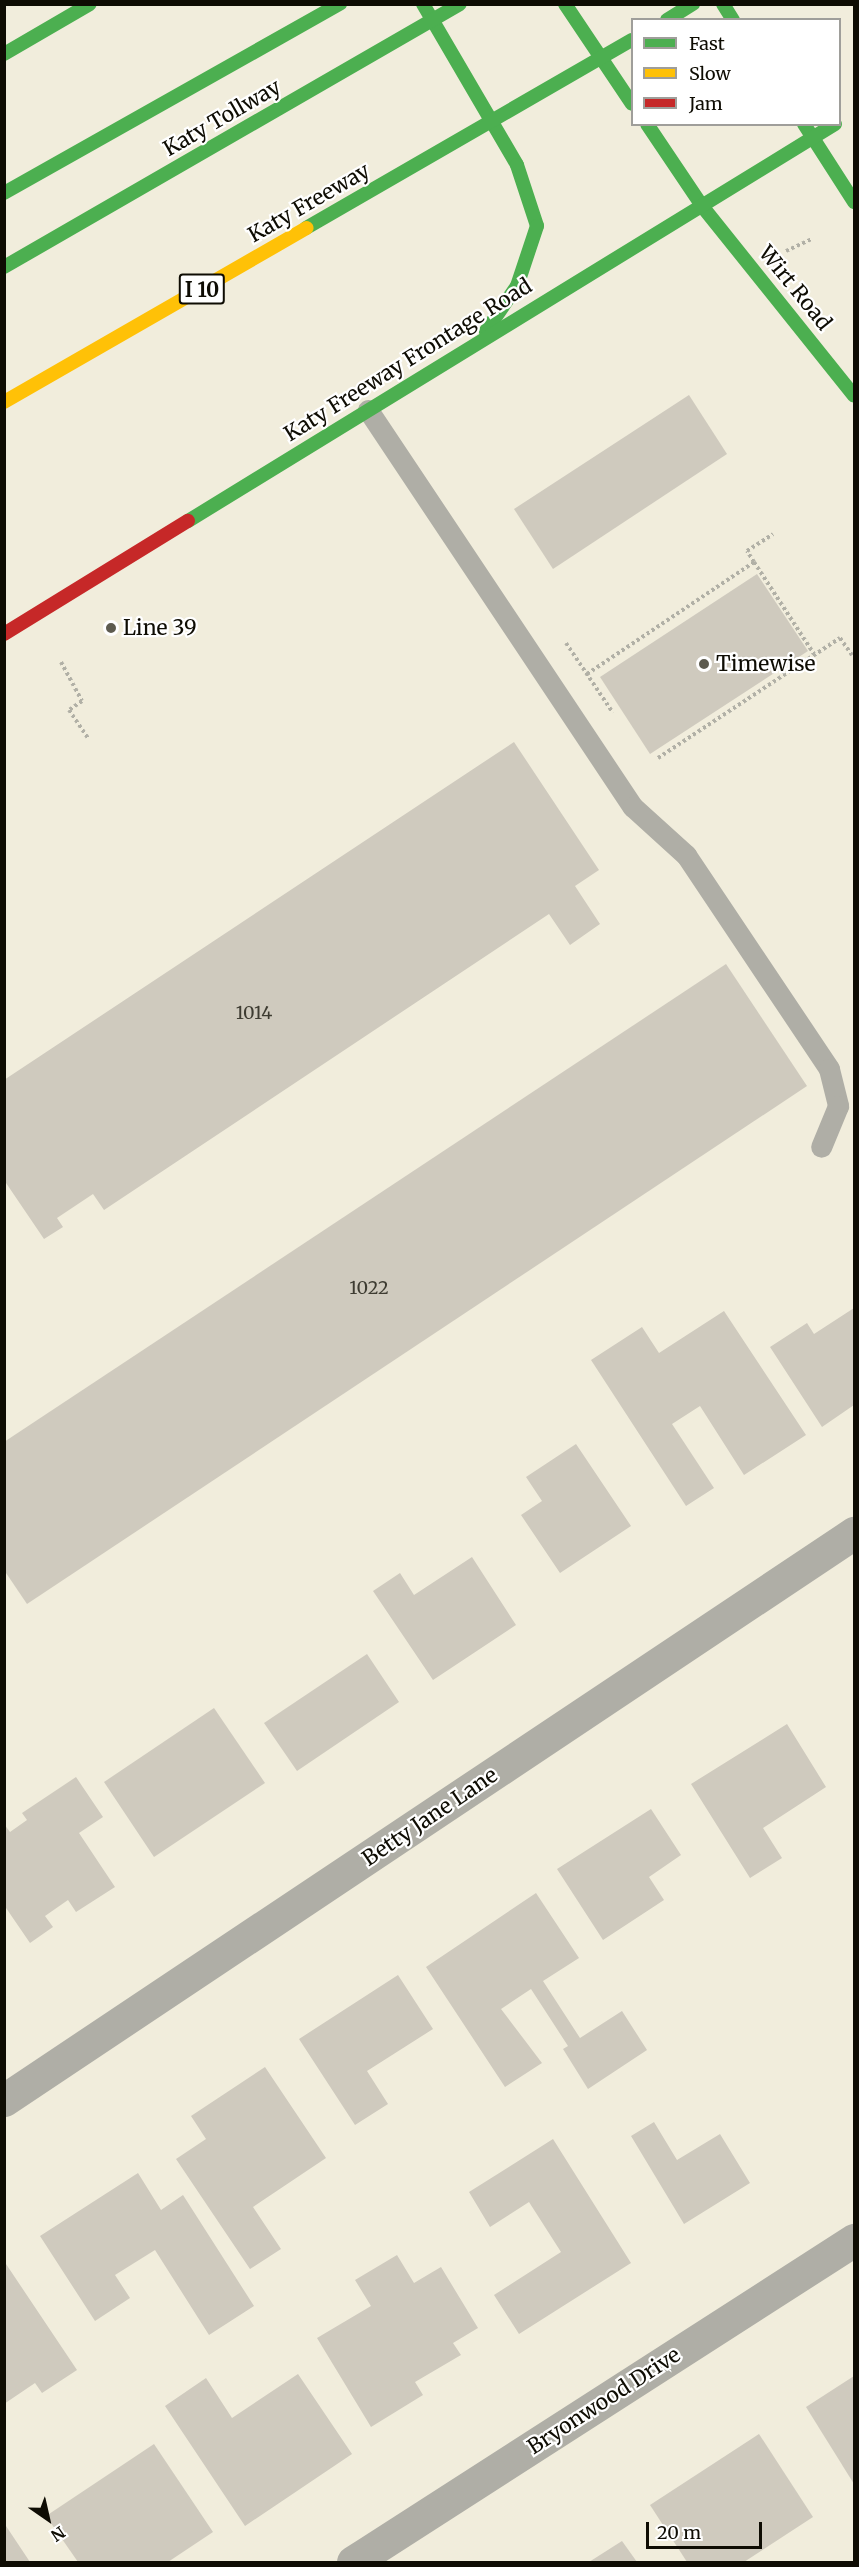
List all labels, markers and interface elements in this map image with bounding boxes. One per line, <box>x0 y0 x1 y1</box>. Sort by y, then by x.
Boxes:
legend <box>631 18 841 126</box>
text: Fast <box>689 32 725 55</box>
text: Slow <box>689 62 731 85</box>
street label: Katy Tollway <box>159 74 285 162</box>
text: Jam <box>689 92 723 115</box>
street label: Katy Freeway <box>244 158 374 248</box>
street label: Wirt Road <box>753 241 837 335</box>
road number: I 10 <box>178 272 226 306</box>
street label: Katy Freeway Frontage Road <box>280 273 536 447</box>
place label: Line 39 <box>123 615 197 641</box>
marker: Line 39 <box>104 621 118 635</box>
place label: Timewise <box>716 651 816 677</box>
marker: Timewise <box>697 657 711 671</box>
house number: 1014 <box>236 1002 272 1024</box>
house number: 1022 <box>349 1277 389 1299</box>
street label: Betty Jane Lane <box>358 1763 502 1871</box>
street label: Bryonwood Drive <box>523 2342 685 2460</box>
north arrow <box>18 2489 78 2549</box>
scale bar <box>649 2510 764 2548</box>
text: 20 m <box>657 2521 701 2544</box>
text: N <box>47 2522 69 2546</box>

